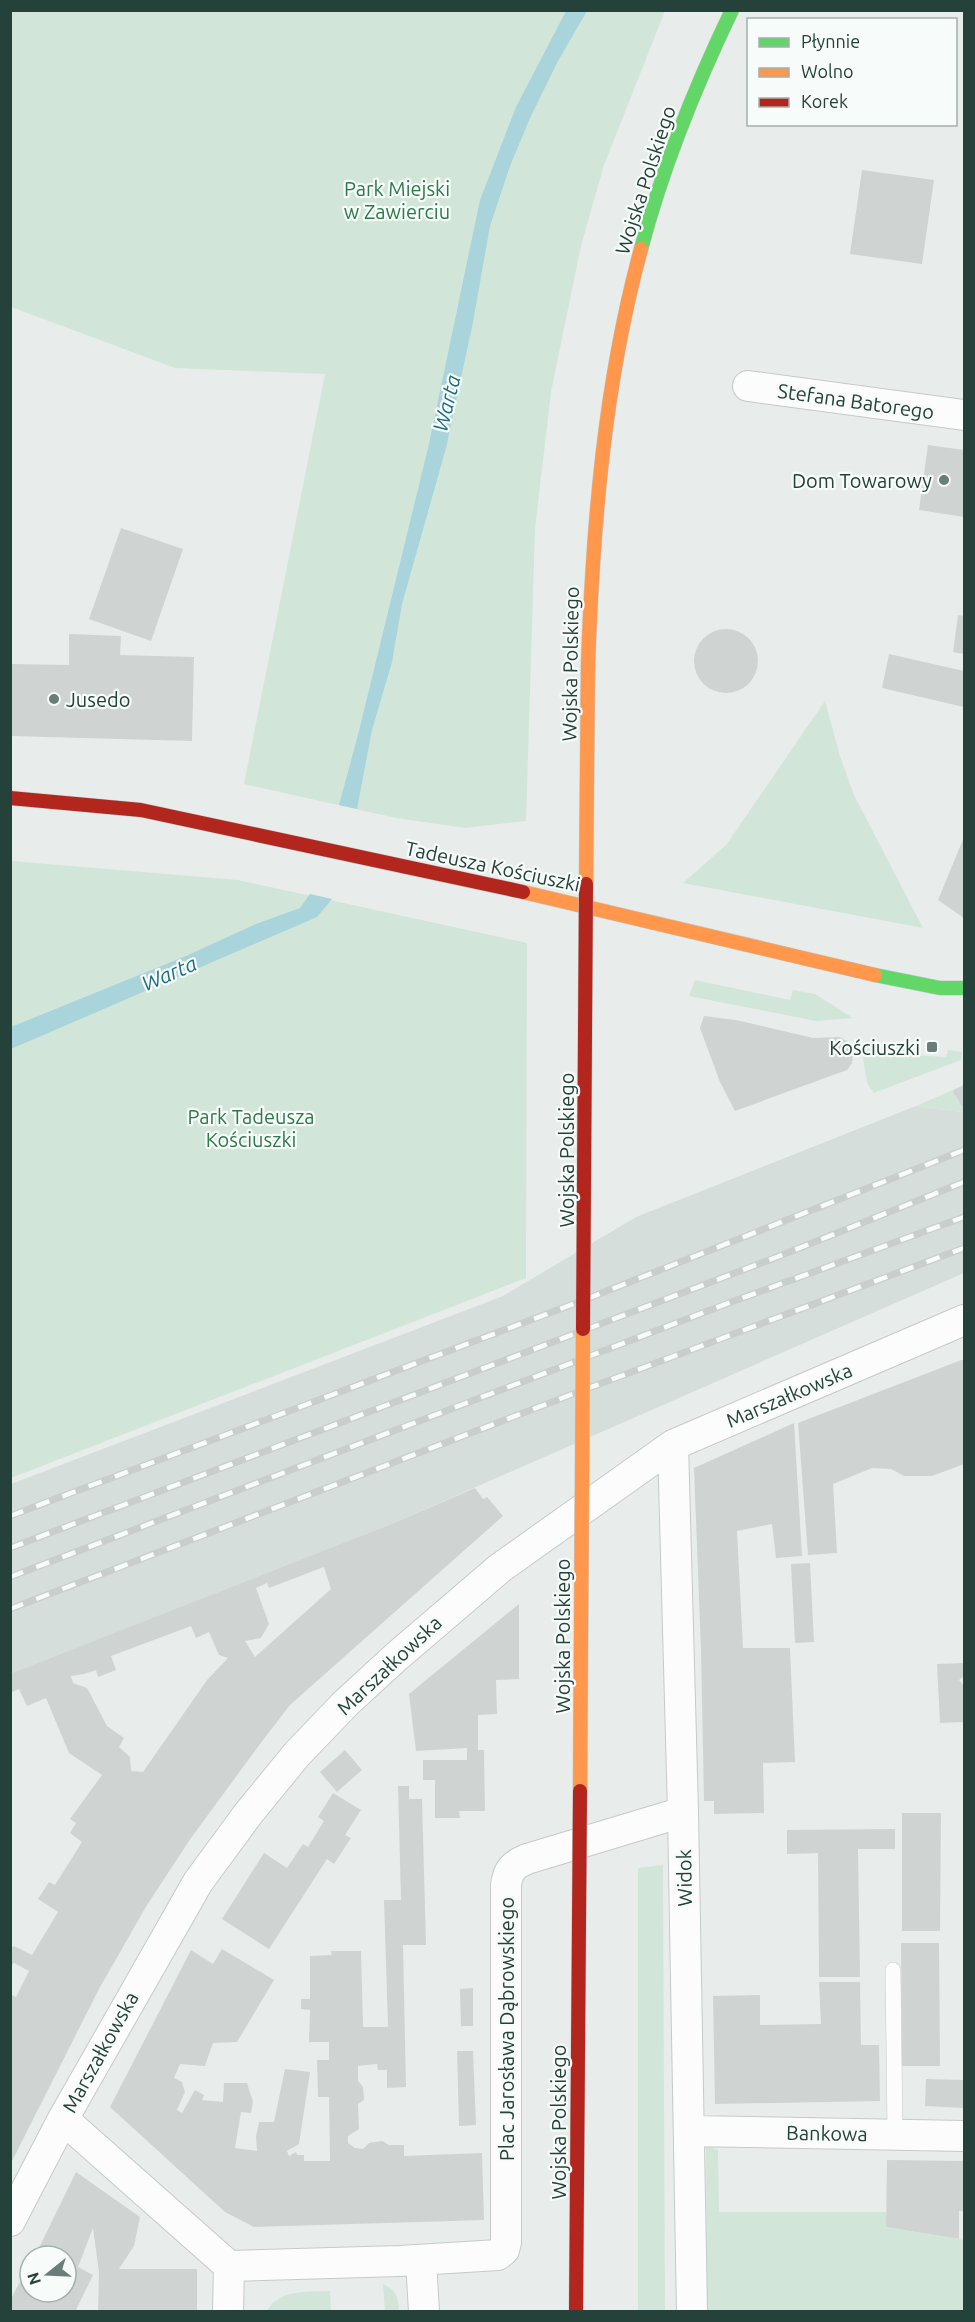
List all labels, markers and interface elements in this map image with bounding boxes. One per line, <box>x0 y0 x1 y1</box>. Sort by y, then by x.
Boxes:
legend <box>747 18 957 126</box>
text: Płynnie <box>801 31 860 51</box>
text: Wolno <box>801 61 853 81</box>
text: Korek <box>801 91 848 111</box>
street label: Wojska Polskiego <box>610 103 680 257</box>
park label: Park Miejski w Zawierciu <box>344 177 450 223</box>
water label: Warta <box>427 372 465 434</box>
street label: Stefana Batorego <box>776 379 936 423</box>
place label: Dom Towarowy <box>792 469 932 492</box>
marker: Dom Towarowy <box>937 473 951 487</box>
street label: Wojska Polskiego <box>557 586 583 742</box>
place label: Jusedo <box>66 688 130 711</box>
marker: Jusedo <box>47 692 61 706</box>
street label: Tadeusza Kościuszki <box>403 836 583 896</box>
water label: Warta <box>138 951 200 995</box>
place label: Kościuszki <box>829 1036 920 1059</box>
marker: Kościuszki <box>925 1040 939 1054</box>
street label: Wojska Polskiego <box>555 1073 578 1227</box>
park label: Park Tadeusza Kościuszki <box>187 1105 315 1151</box>
street label: Marszałkowska <box>723 1358 855 1432</box>
street label: Wojska Polskiego <box>551 1559 574 1713</box>
street label: Marszałkowska <box>332 1611 446 1719</box>
street label: Widok <box>672 1849 696 1907</box>
street label: Plac Jarosława Dąbrowskiego <box>495 1897 518 2161</box>
street label: Marszałkowska <box>57 1988 143 2116</box>
street label: Wojska Polskiego <box>547 2045 570 2199</box>
street label: Bankowa <box>786 2121 868 2145</box>
north arrow <box>18 2244 78 2304</box>
text: N <box>23 2270 44 2287</box>

